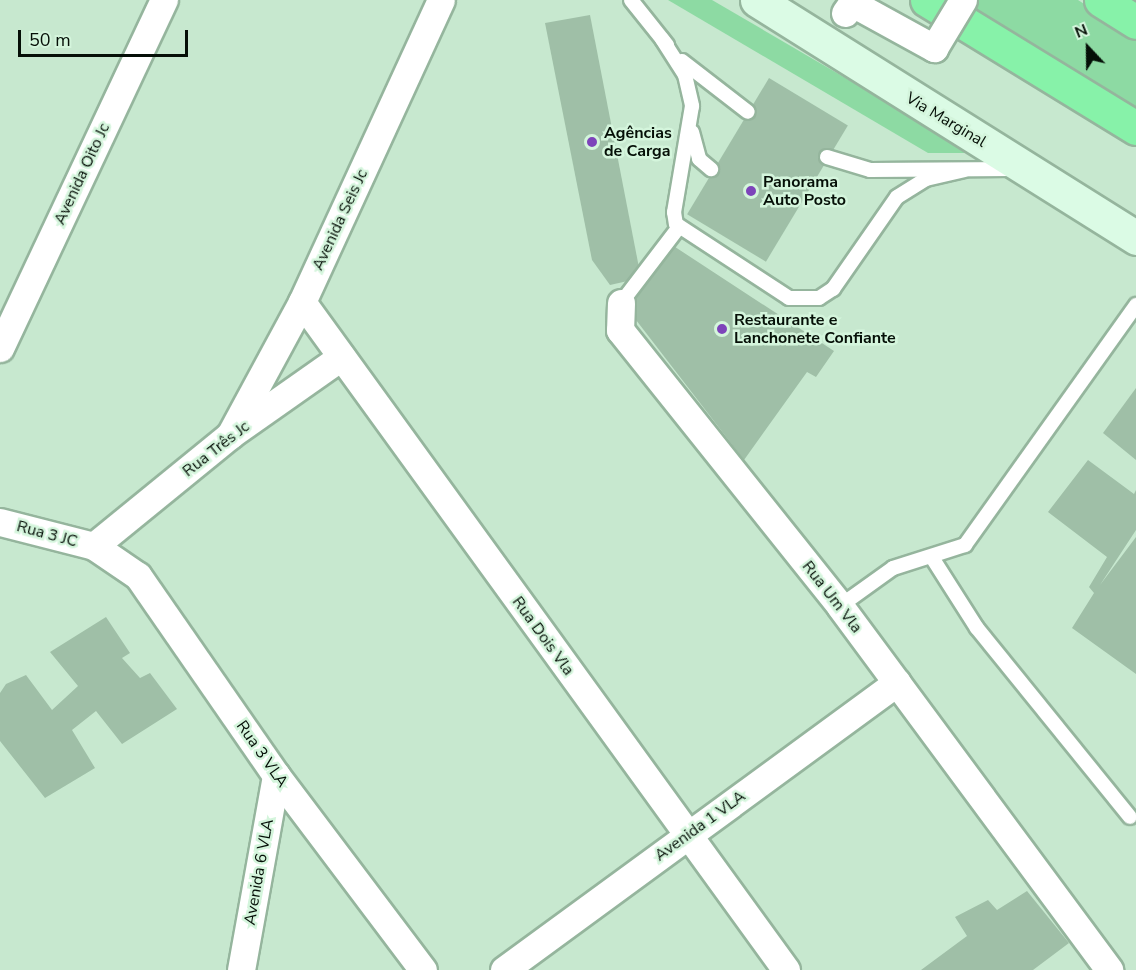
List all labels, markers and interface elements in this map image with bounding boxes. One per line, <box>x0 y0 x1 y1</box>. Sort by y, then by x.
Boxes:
scale bar <box>21 18 190 56</box>
north arrow <box>1058 18 1118 78</box>
text: N <box>1072 19 1091 44</box>
text: 50 m <box>29 28 71 52</box>
street label: Via Marginal <box>902 88 990 152</box>
street label: Avenida Oito Jc <box>50 120 114 228</box>
place label: Agências de Carga <box>604 123 672 161</box>
marker: Agências de Carga <box>585 135 599 149</box>
street label: Avenida Seis Jc <box>308 167 372 273</box>
place label: Panorama Auto Posto <box>763 172 846 210</box>
marker: Panorama Auto Posto <box>744 184 758 198</box>
place label: Restaurante e Lanchonete Confiante <box>734 310 896 348</box>
marker: Restaurante e Lanchonete Confiante <box>715 322 729 336</box>
street label: Rua Três Jc <box>179 417 253 481</box>
street label: Rua 3 JC <box>15 517 79 551</box>
street label: Rua Um Vla <box>798 557 866 637</box>
street label: Rua Dois Vla <box>508 593 578 679</box>
street label: Rua 3 VLA <box>232 717 292 791</box>
street label: Avenida 1 VLA <box>651 787 749 865</box>
street label: Avenida 6 VLA <box>240 817 278 927</box>

